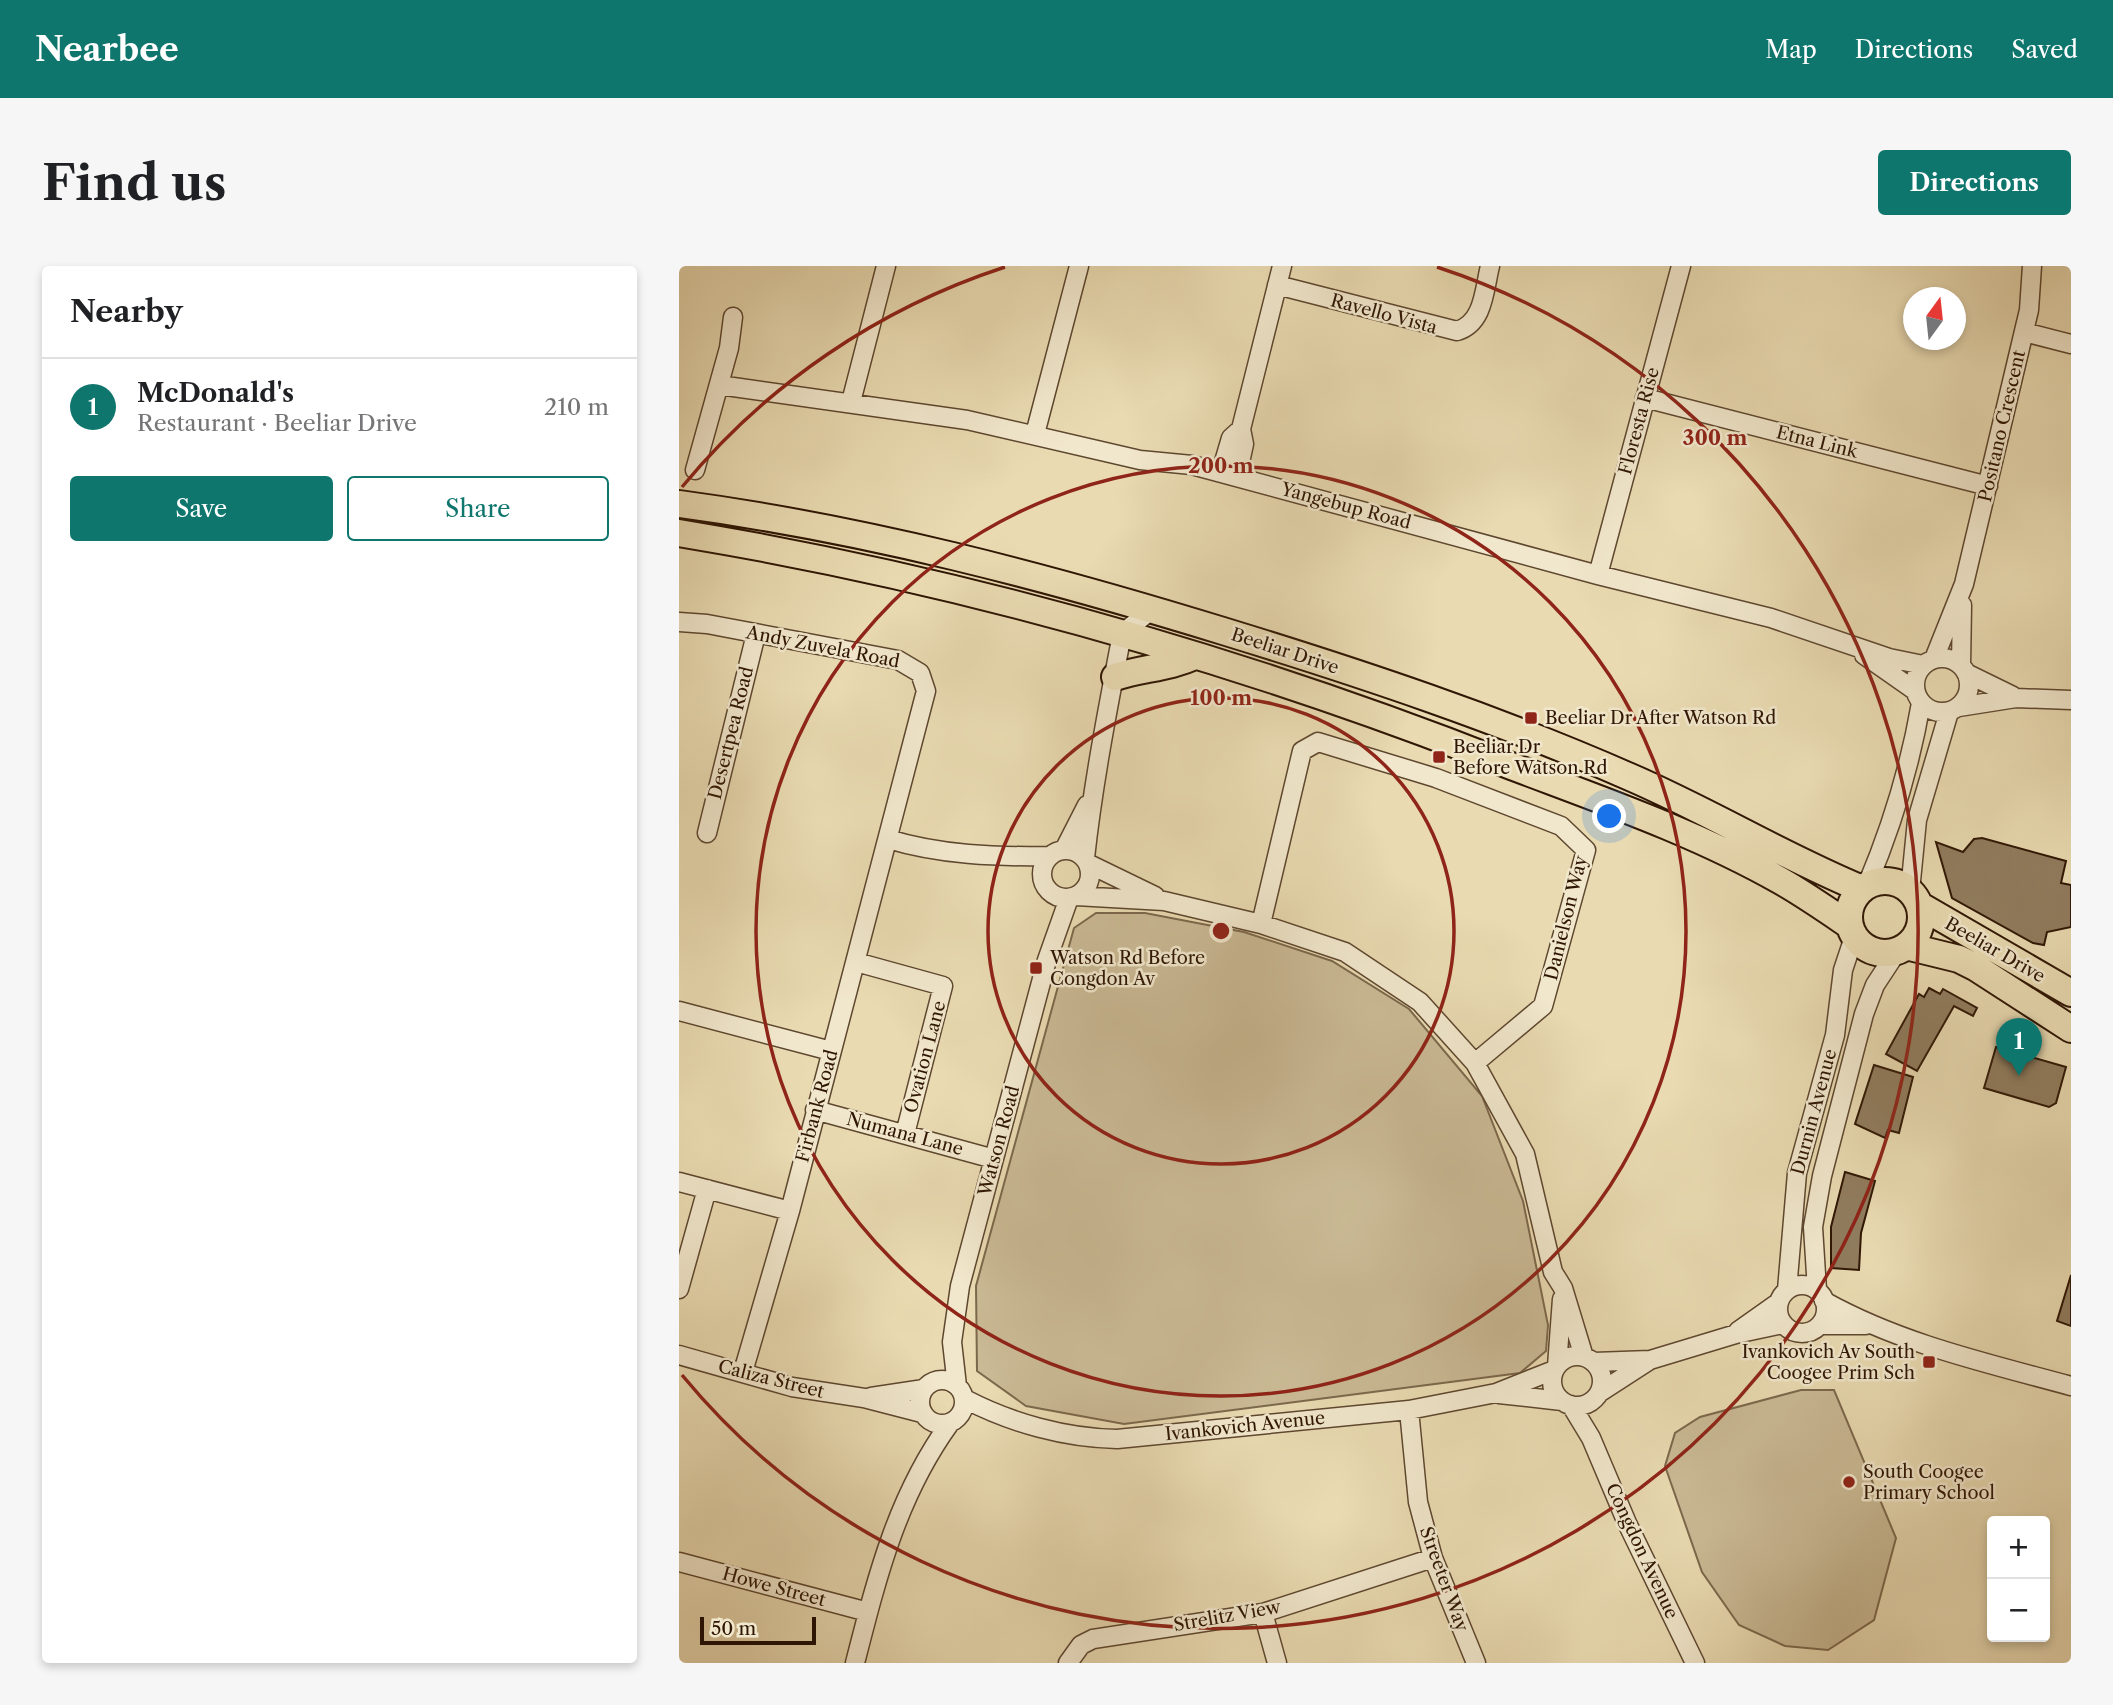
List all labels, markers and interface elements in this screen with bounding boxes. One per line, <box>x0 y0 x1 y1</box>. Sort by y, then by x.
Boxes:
text: Nearbee <box>35 29 179 70</box>
text: Map <box>1765 35 1817 64</box>
text: Directions <box>1855 35 1973 64</box>
text: Saved <box>2011 35 2078 64</box>
button: Directions <box>1878 150 2071 215</box>
text: Find us <box>42 152 226 213</box>
north arrow <box>1903 287 1966 350</box>
street label: Ravello Vista <box>1328 289 1440 339</box>
text: Nearby <box>70 293 183 330</box>
street label: Positano Crescent <box>1974 347 2030 504</box>
street label: Floresta Rise <box>1614 365 1664 477</box>
text: McDonald's <box>137 377 294 409</box>
text: 1 <box>88 393 98 421</box>
text: 210 m <box>544 393 609 421</box>
text: Restaurant · Beeliar Drive <box>137 409 417 437</box>
street label: Etna Link <box>1774 421 1862 463</box>
text: 300 m <box>1683 425 1747 450</box>
text: 200 m <box>1188 453 1254 478</box>
button: Save <box>70 476 333 541</box>
button: Share <box>347 476 609 541</box>
street label: Yangebup Road <box>1278 478 1413 534</box>
street label: Andy Zuvela Road <box>743 621 902 673</box>
street label: Beeliar Drive <box>1228 623 1342 679</box>
street label: Desertpea Road <box>704 664 758 802</box>
text: 100 m <box>1190 685 1252 710</box>
place label: Beeliar Dr After Watson Rd <box>1545 707 1776 729</box>
marker: Beeliar Dr After Watson Rd <box>1523 710 1539 726</box>
place label: Beeliar Dr Before Watson Rd <box>1453 736 1607 779</box>
marker: Beeliar Dr Before Watson Rd <box>1431 749 1447 765</box>
your location <box>1592 799 1626 833</box>
street label: Danielson Way <box>1540 852 1592 983</box>
street label: Beeliar Drive <box>1941 913 2049 987</box>
centre of rings <box>1209 919 1233 943</box>
place label: Watson Rd Before Congdon Av <box>1049 947 1205 990</box>
marker: Watson Rd Before Congdon Av <box>1028 960 1044 976</box>
street label: Ovation Lane <box>899 998 951 1116</box>
pin: 1 <box>1996 1018 2042 1076</box>
street label: Firbank Road <box>791 1047 843 1165</box>
street label: Durnin Avenue <box>1787 1047 1841 1177</box>
street label: Watson Road <box>973 1083 1024 1200</box>
street label: Numana Lane <box>844 1108 966 1160</box>
place label: Ivankovich Av South Coogee Prim Sch <box>1742 1341 1915 1384</box>
marker: Ivankovich Av South Coogee Prim Sch <box>1921 1354 1937 1370</box>
street label: Caliza Street <box>716 1355 827 1403</box>
street label: Ivankovich Avenue <box>1164 1407 1326 1445</box>
place label: South Coogee Primary School <box>1863 1461 1995 1504</box>
marker: South Coogee Primary School <box>1841 1474 1857 1490</box>
street label: Congdon Avenue <box>1601 1480 1683 1622</box>
map controls <box>1987 1516 2050 1642</box>
button: + <box>1987 1516 2050 1579</box>
street label: Streeter Way <box>1415 1524 1473 1635</box>
street label: Howe Street <box>720 1563 829 1611</box>
button: − <box>1987 1579 2050 1642</box>
street label: Strelitz View <box>1172 1596 1283 1636</box>
scale bar <box>700 1614 815 1646</box>
text: 50 m <box>711 1617 756 1640</box>

